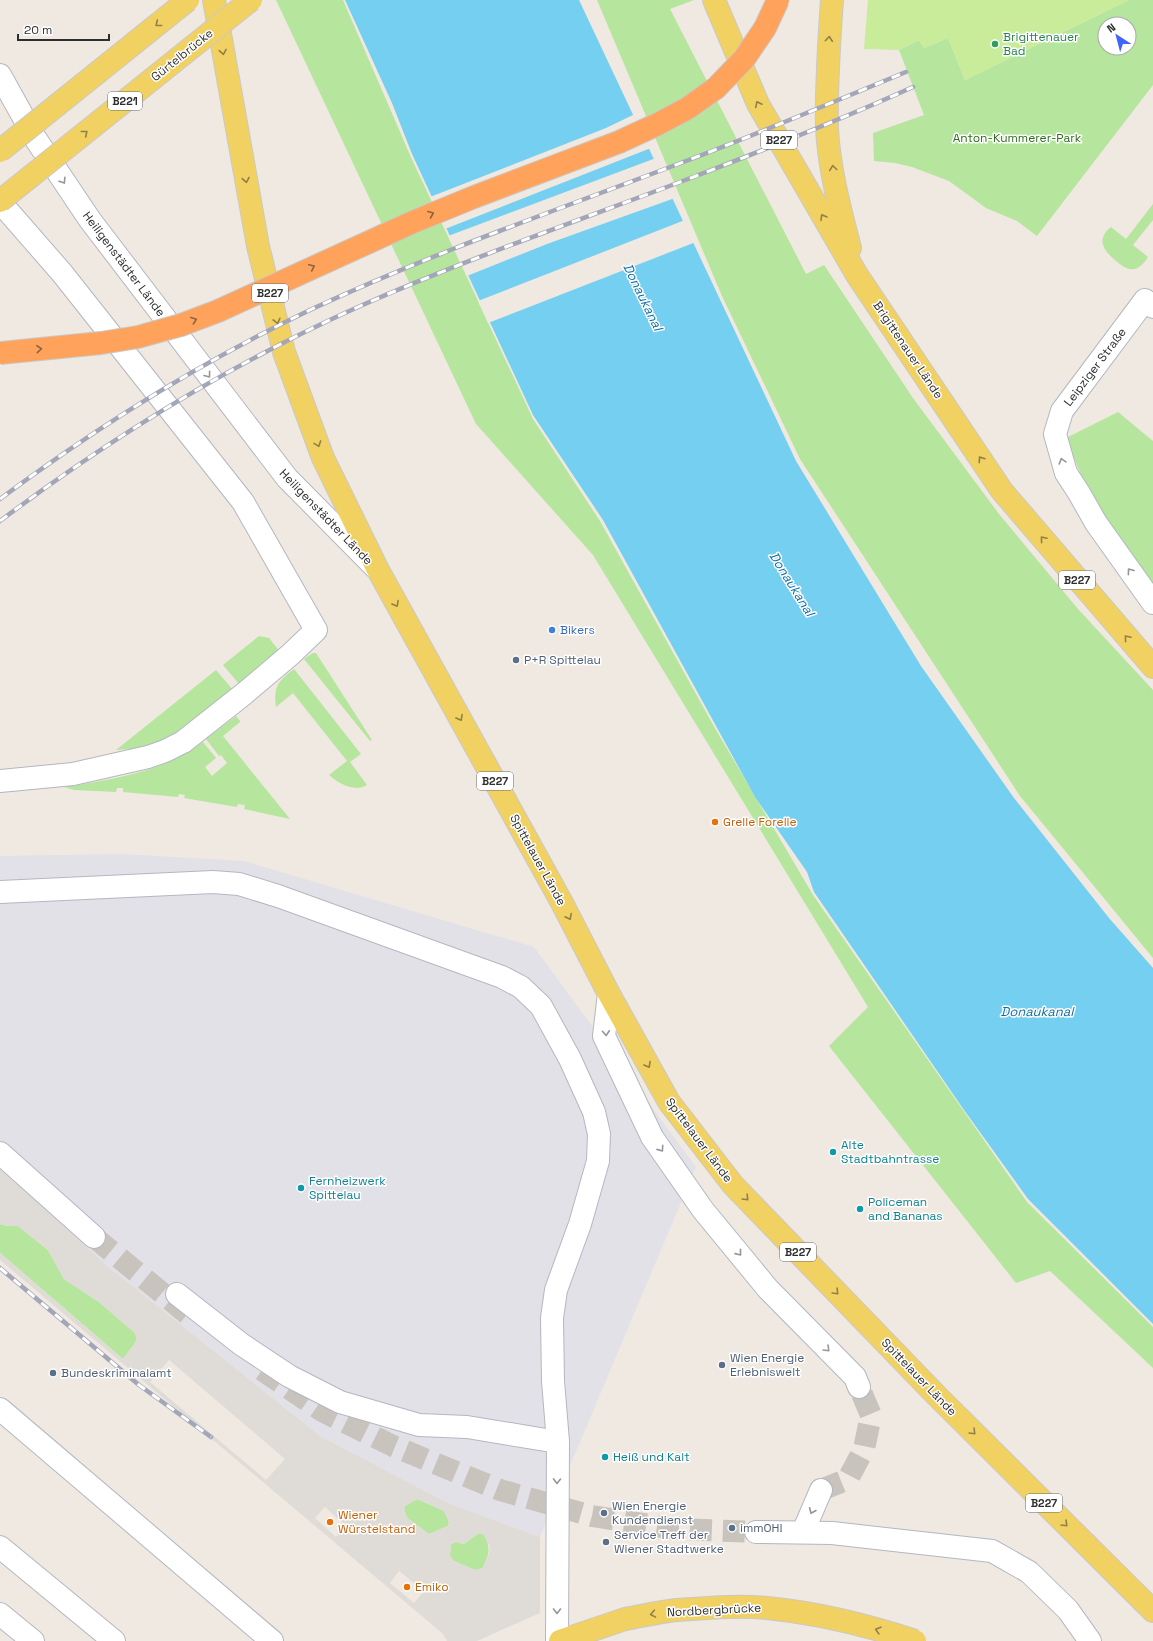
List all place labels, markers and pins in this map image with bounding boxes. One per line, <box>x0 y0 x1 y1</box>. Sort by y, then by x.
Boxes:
place label: Brigittenauer Bad <box>1003 29 1079 59</box>
marker: Brigittenauer Bad <box>990 39 1000 49</box>
place label: Bikers <box>560 622 595 638</box>
marker: Bikers <box>547 625 557 635</box>
place label: P+R Spittelau <box>524 652 601 668</box>
marker: P+R Spittelau <box>511 655 521 665</box>
place label: Grelle Forelle <box>723 814 797 830</box>
marker: Grelle Forelle <box>710 817 720 827</box>
place label: Alte Stadtbahntrasse <box>841 1137 939 1167</box>
marker: Alte Stadtbahntrasse <box>828 1147 838 1157</box>
place label: Fernheizwerk Spittelau <box>309 1173 386 1203</box>
marker: Fernheizwerk Spittelau <box>296 1183 306 1193</box>
place label: Policeman and Bananas <box>868 1194 943 1224</box>
marker: Policeman and Bananas <box>855 1204 865 1214</box>
place label: Wien Energie Erlebniswelt <box>730 1350 804 1380</box>
marker: Wien Energie Erlebniswelt <box>717 1360 727 1370</box>
place label: Bundeskriminalamt <box>61 1365 172 1381</box>
marker: Bundeskriminalamt <box>48 1368 58 1378</box>
place label: Heiß und Kalt <box>613 1449 690 1465</box>
marker: Heiß und Kalt <box>600 1452 610 1462</box>
place label: Wien Energie Kundendienst <box>612 1498 693 1528</box>
place label: Wiener Würstelstand <box>338 1507 415 1537</box>
marker: Wien Energie Kundendienst <box>599 1508 609 1518</box>
marker: Wiener Würstelstand <box>325 1517 335 1527</box>
place label: immOH! <box>740 1520 783 1536</box>
marker: immOH! <box>727 1523 737 1533</box>
place label: Service Treff der Wiener Stadtwerke <box>614 1527 724 1557</box>
marker: Service Treff der Wiener Stadtwerke <box>601 1537 611 1547</box>
place label: Emiko <box>415 1579 449 1595</box>
marker: Emiko <box>402 1582 412 1592</box>

